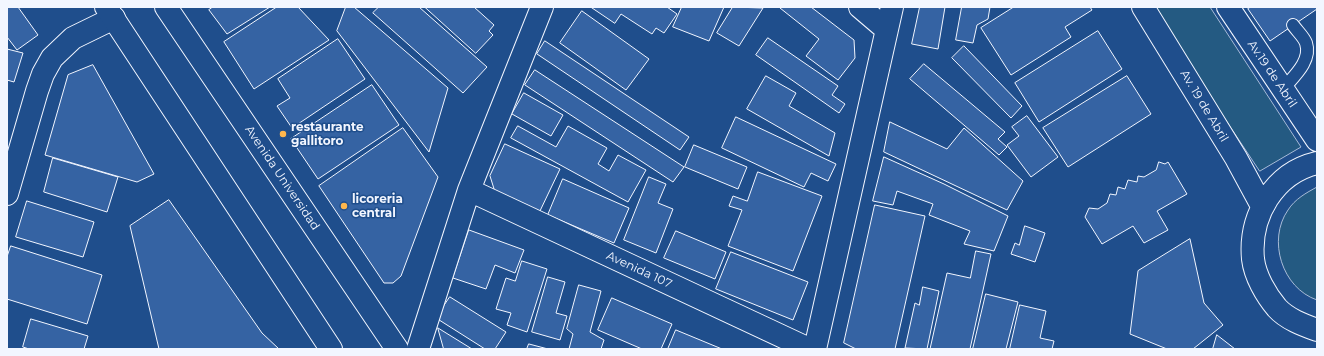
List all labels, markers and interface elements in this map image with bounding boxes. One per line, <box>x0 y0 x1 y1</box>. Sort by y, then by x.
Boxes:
street label: Av.19 de Abril <box>1244 38 1300 110</box>
street label: Av. 19 de Abril <box>1177 67 1231 145</box>
place label: restaurante gallitoro <box>291 120 364 148</box>
street label: Avenida Universidad <box>242 123 322 233</box>
marker: restaurante gallitoro <box>278 129 288 139</box>
place label: licoreria central <box>352 192 403 220</box>
marker: licoreria central <box>339 201 349 211</box>
street label: Avenida 107 <box>604 249 674 291</box>

